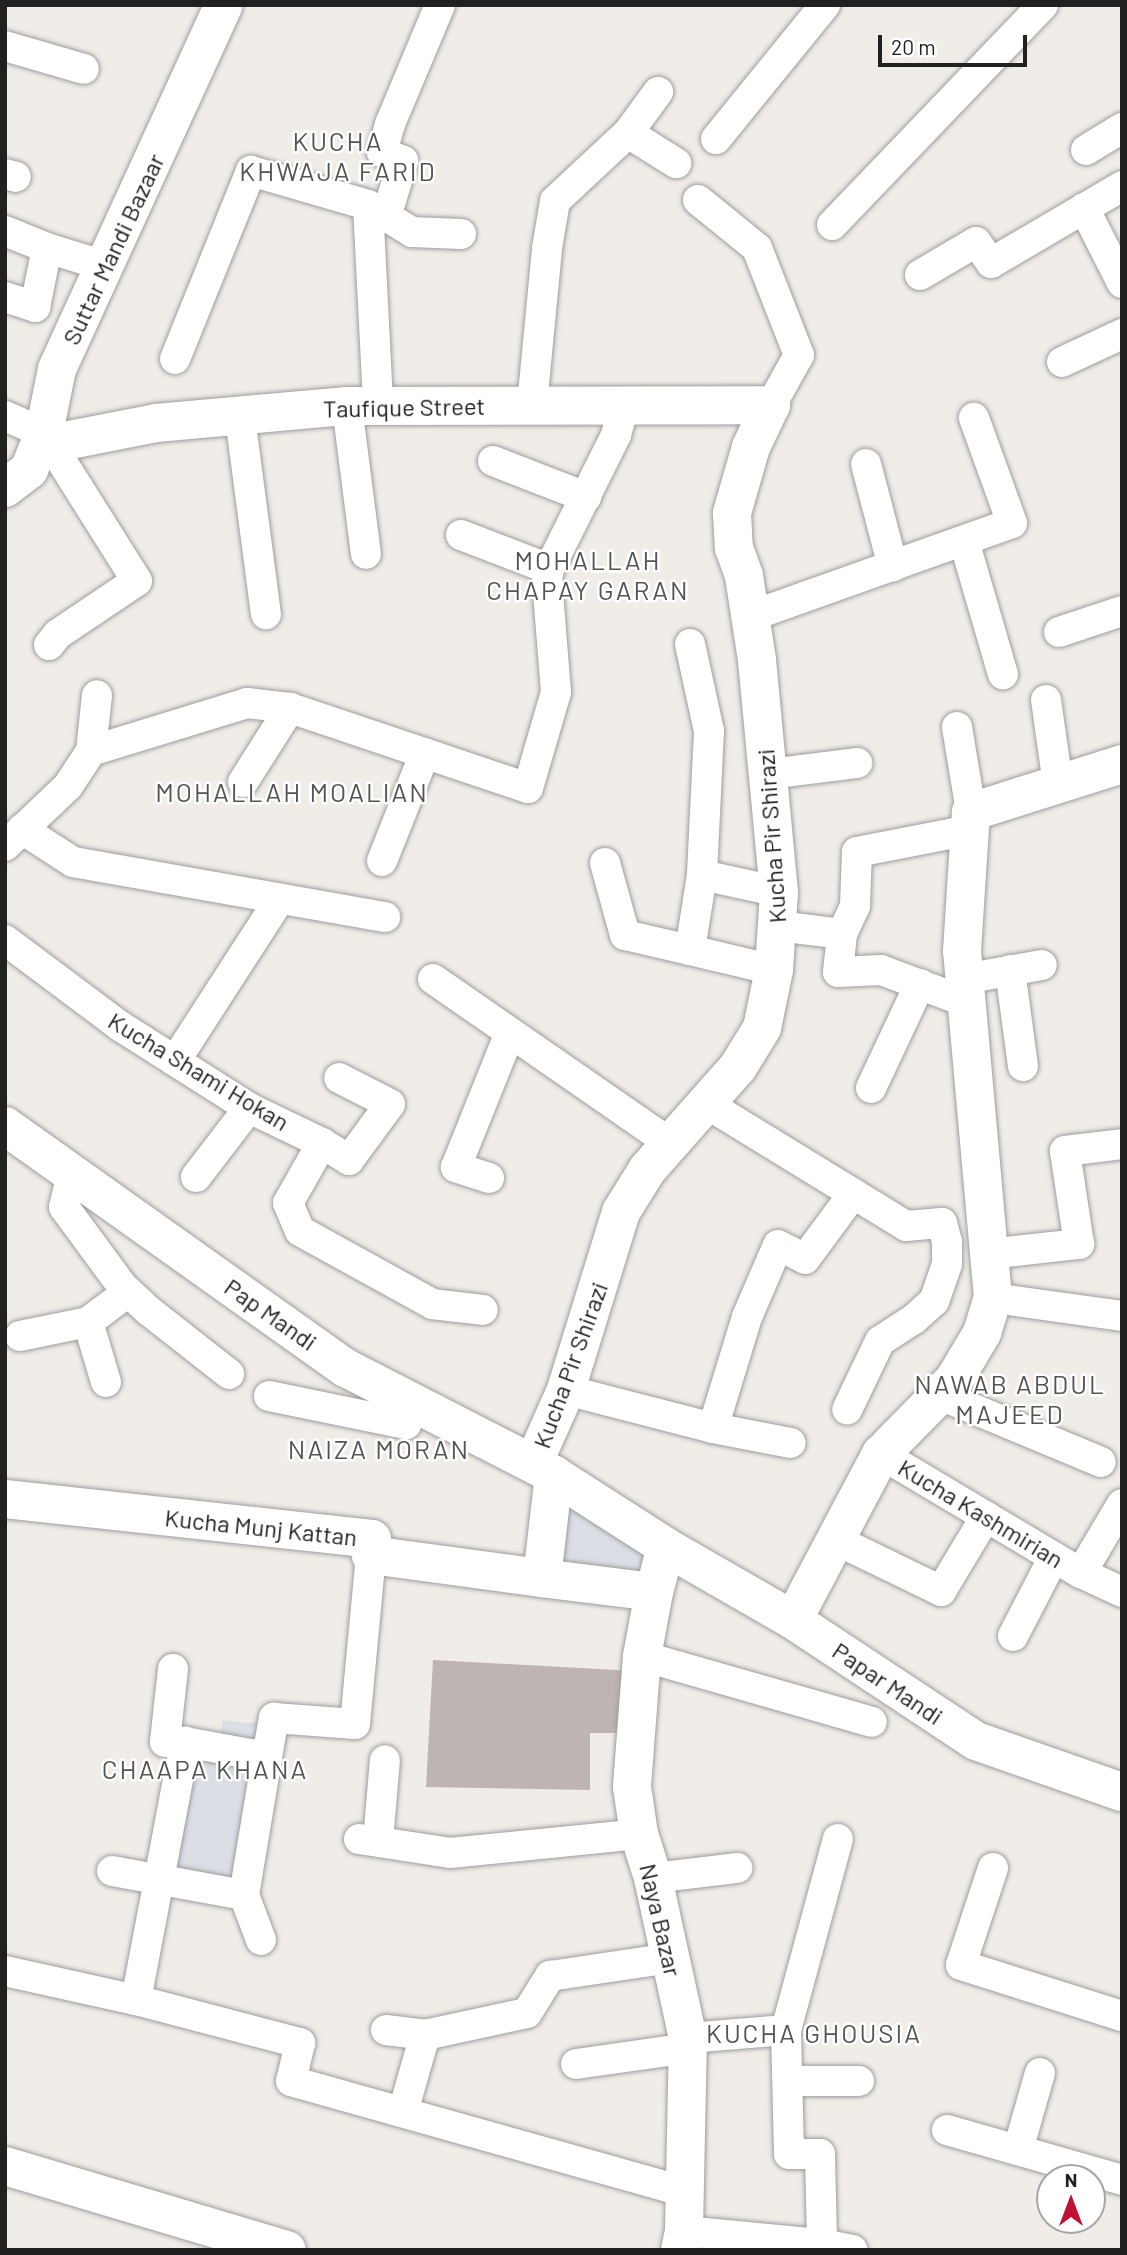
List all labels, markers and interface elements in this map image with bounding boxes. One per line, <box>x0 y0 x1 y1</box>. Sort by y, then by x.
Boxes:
scale bar <box>882 21 1031 65</box>
text: 20 m <box>891 34 936 59</box>
district label: KUCHA KHWAJA FARID <box>241 125 435 186</box>
street label: Suttar Mandi Bazaar <box>56 149 170 349</box>
street label: Taufique Street <box>323 391 485 423</box>
district label: MOHALLAH CHAPAY GARAN <box>488 544 688 606</box>
street label: Kucha Pir Shirazi <box>751 748 791 924</box>
district label: MOHALLAH MOALIAN <box>157 776 427 808</box>
street label: Kucha Shami Hokan <box>103 1006 295 1136</box>
street label: Pap Mandi <box>219 1272 323 1356</box>
street label: Kucha Pir Shirazi <box>527 1278 613 1452</box>
district label: NAWAB ABDUL MAJEED <box>916 1368 1104 1430</box>
district label: NAIZA MORAN <box>289 1433 469 1465</box>
street label: Kucha Kashmirian <box>893 1452 1069 1574</box>
street label: Kucha Munj Kattan <box>163 1503 359 1551</box>
street label: Papar Mandi <box>827 1636 949 1730</box>
district label: CHAAPA KHANA <box>103 1753 307 1785</box>
street label: Naya Bazar <box>634 1861 688 1979</box>
district label: KUCHA GHOUSIA <box>708 2017 920 2049</box>
north arrow <box>1036 2164 1106 2234</box>
text: N <box>1065 2168 1077 2191</box>

